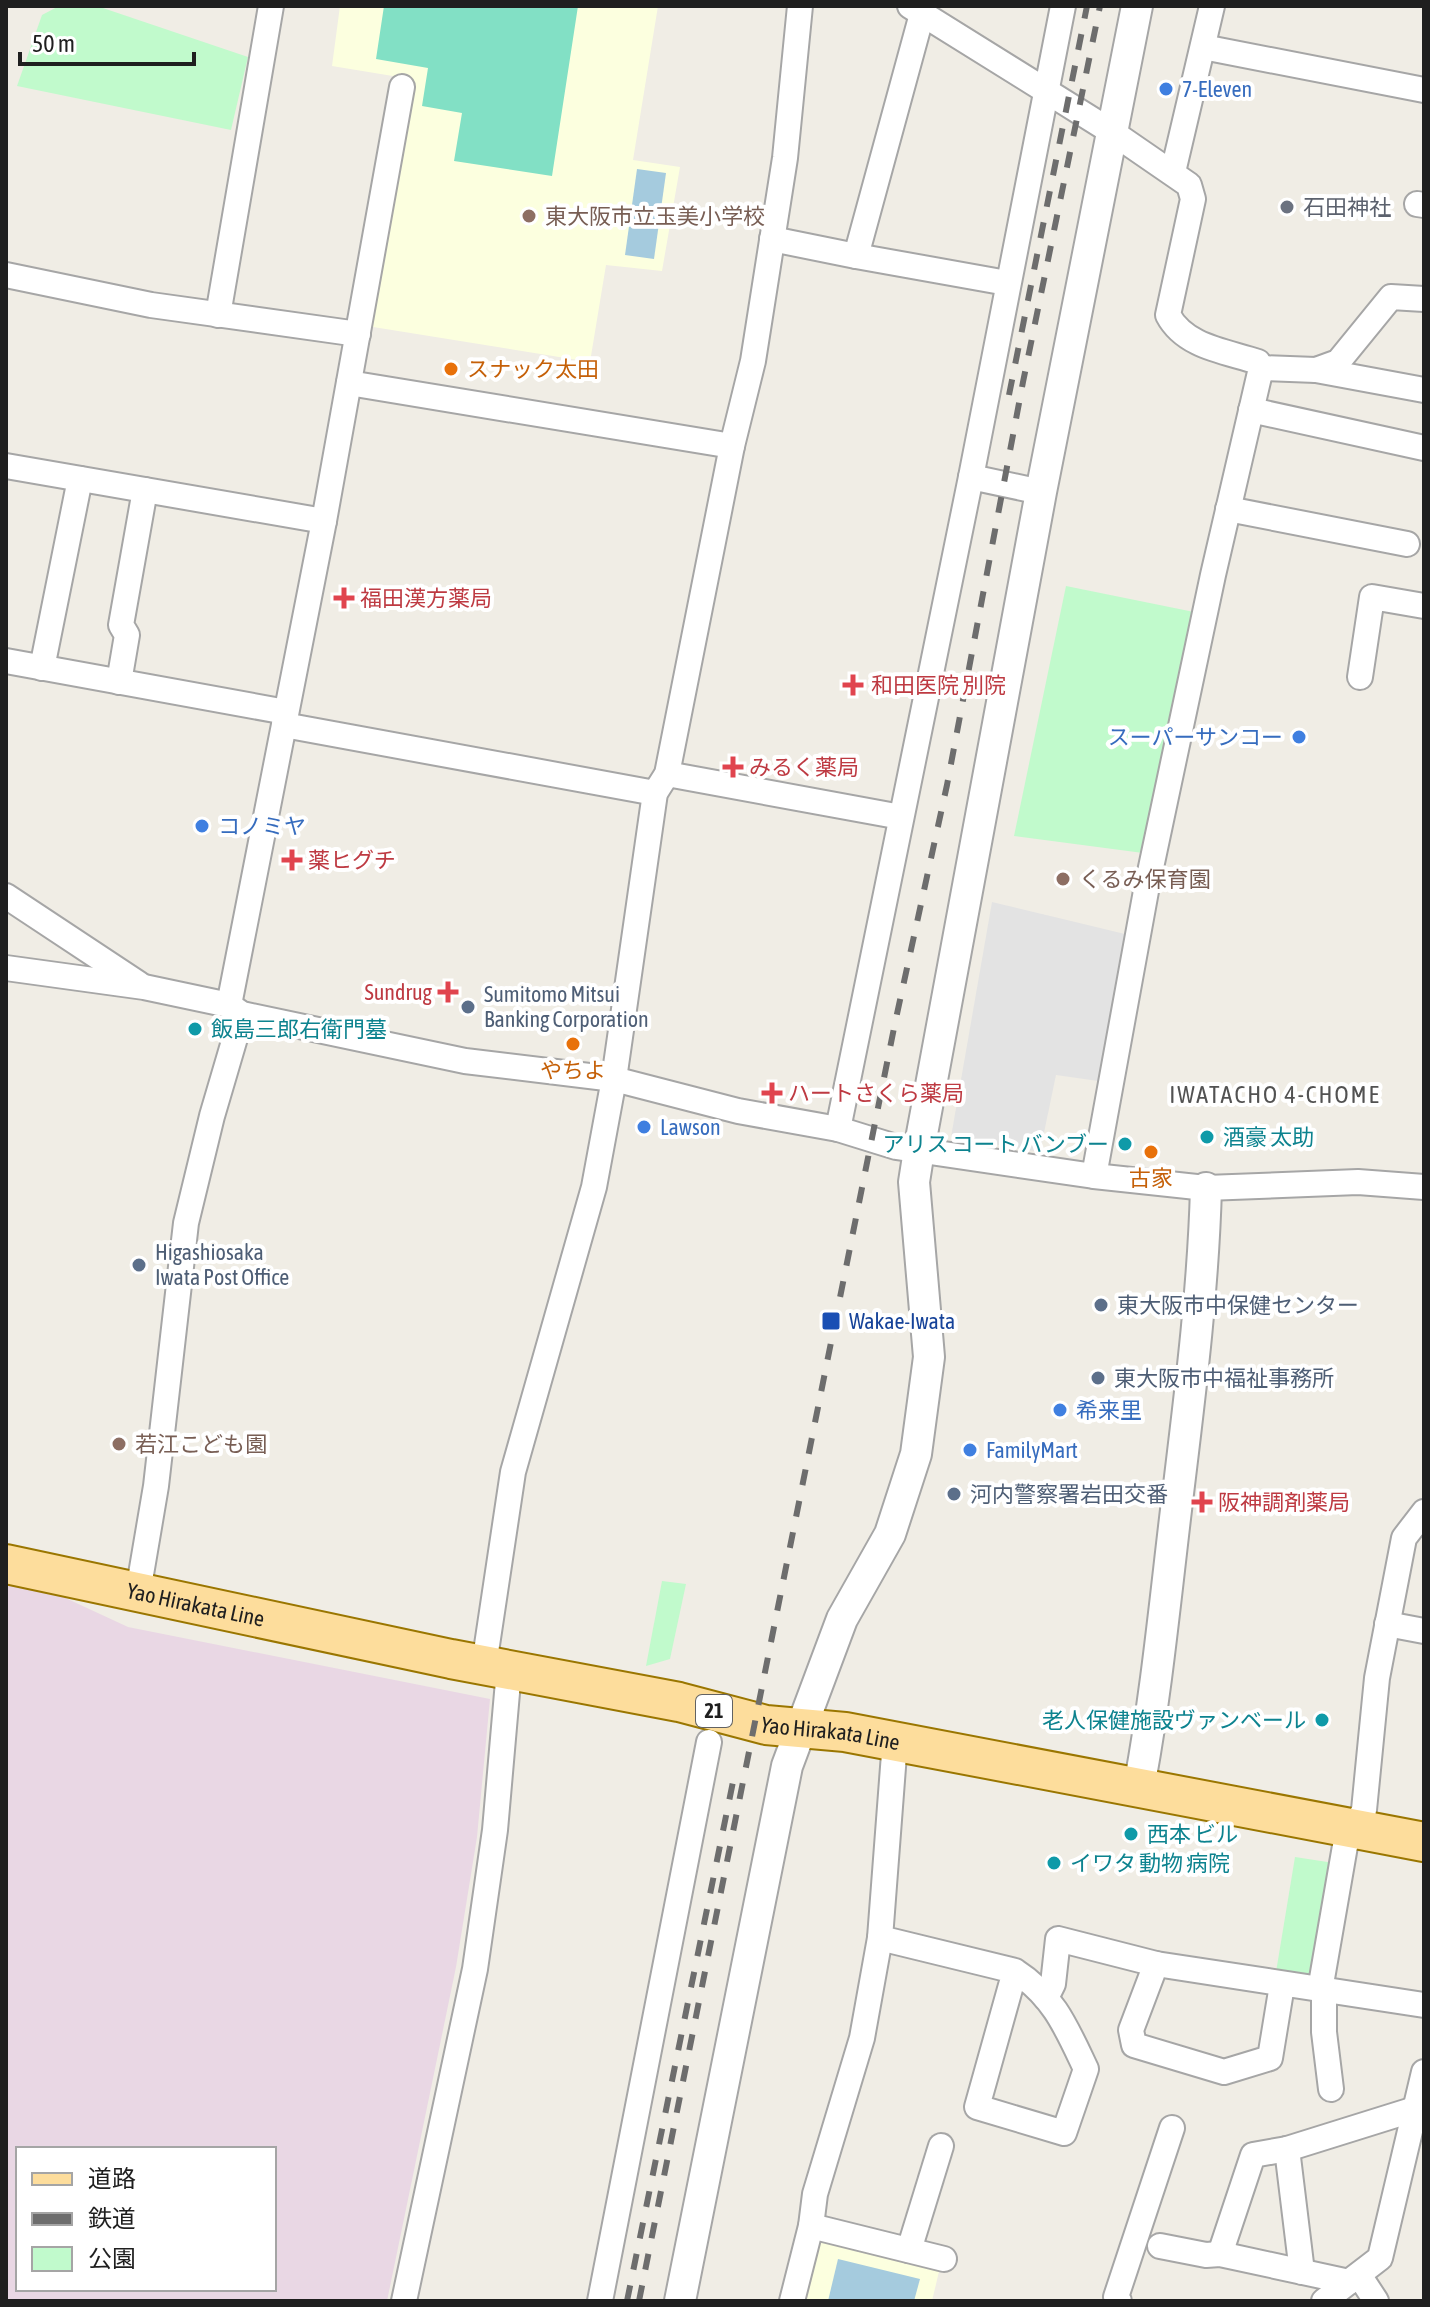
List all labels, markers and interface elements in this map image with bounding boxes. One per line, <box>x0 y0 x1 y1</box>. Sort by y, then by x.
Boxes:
scale bar <box>20 16 194 66</box>
text: 50 m <box>32 30 75 57</box>
place label: 7-Eleven <box>1182 76 1252 102</box>
marker: 7-Eleven <box>1157 80 1175 98</box>
place label: 石田神社 <box>1303 194 1391 220</box>
marker: 石田神社 <box>1278 198 1296 216</box>
place label: 東大阪市立玉美小学校 <box>545 203 765 229</box>
marker: 東大阪市立玉美小学校 <box>520 207 538 225</box>
place label: スナック太田 <box>467 356 599 382</box>
marker: スナック太田 <box>442 360 460 378</box>
place label: 福田漢方薬局 <box>360 585 492 611</box>
marker: 福田漢方薬局 <box>335 589 353 607</box>
place label: 和田医院 別院 <box>871 672 1006 698</box>
marker: 和田医院 別院 <box>842 674 864 696</box>
place label: スーパーサンコー <box>1108 724 1283 750</box>
marker: スーパーサンコー <box>1290 728 1308 746</box>
place label: みるく薬局 <box>749 754 859 780</box>
marker: みるく薬局 <box>724 758 742 776</box>
place label: コノミヤ <box>218 813 306 839</box>
marker: コノミヤ <box>193 817 211 835</box>
place label: 薬ヒグチ <box>308 847 396 873</box>
marker: 薬ヒグチ <box>283 851 301 869</box>
place label: くるみ保育園 <box>1079 866 1211 892</box>
marker: くるみ保育園 <box>1054 870 1072 888</box>
place label: Sundrug <box>364 979 433 1005</box>
place label: Sumitomo Mitsui Banking Corporation <box>484 981 649 1032</box>
marker: Sundrug <box>439 983 457 1001</box>
marker: Sumitomo Mitsui Banking Corporation <box>459 998 477 1016</box>
place label: 飯島三郎右衛門墓 <box>211 1016 387 1042</box>
marker: 飯島三郎右衛門墓 <box>186 1020 204 1038</box>
marker: やちよ <box>564 1035 582 1053</box>
place label: やちよ <box>540 1057 606 1083</box>
place label: ハートさくら薬局 <box>788 1080 964 1106</box>
district label: IWATACHO 4-CHOME <box>1169 1081 1381 1108</box>
marker: ハートさくら薬局 <box>763 1084 781 1102</box>
place label: Lawson <box>660 1114 721 1140</box>
marker: Lawson <box>635 1118 653 1136</box>
place label: 酒豪 太助 <box>1223 1124 1314 1150</box>
marker: 酒豪 太助 <box>1198 1128 1216 1146</box>
place label: アリス コート バンブー <box>883 1131 1109 1157</box>
marker: アリス コート バンブー <box>1116 1135 1134 1153</box>
marker: 古家 <box>1142 1143 1160 1161</box>
place label: 古家 <box>1129 1165 1173 1191</box>
place label: Higashiosaka Iwata Post Office <box>155 1239 289 1290</box>
marker: Higashiosaka Iwata Post Office <box>130 1256 148 1274</box>
place label: 東大阪市中保健センター <box>1117 1292 1359 1318</box>
marker: 東大阪市中保健センター <box>1092 1296 1110 1314</box>
place label: Wakae-Iwata <box>849 1308 955 1334</box>
marker: Wakae-Iwata <box>820 1310 842 1332</box>
place label: 東大阪市中福祉事務所 <box>1114 1365 1334 1391</box>
marker: 東大阪市中福祉事務所 <box>1089 1369 1107 1387</box>
place label: 希来里 <box>1076 1397 1142 1423</box>
marker: 希来里 <box>1051 1401 1069 1419</box>
place label: 若江こども園 <box>135 1431 267 1457</box>
marker: 若江こども園 <box>110 1435 128 1453</box>
place label: FamilyMart <box>986 1437 1078 1463</box>
marker: FamilyMart <box>961 1441 979 1459</box>
place label: 河内警察署岩田交番 <box>970 1481 1168 1507</box>
marker: 河内警察署岩田交番 <box>945 1485 963 1503</box>
place label: 阪神調剤薬局 <box>1218 1489 1350 1515</box>
marker: 阪神調剤薬局 <box>1193 1493 1211 1511</box>
street label: Yao Hirakata Line <box>125 1577 267 1632</box>
road number: 21 <box>696 1695 732 1727</box>
place label: 老人保健施設ヴァンベール <box>1042 1707 1306 1733</box>
street label: Yao Hirakata Line <box>758 1711 902 1755</box>
marker: 老人保健施設ヴァンベール <box>1313 1711 1331 1729</box>
place label: 西本 ビル <box>1147 1821 1238 1847</box>
marker: 西本 ビル <box>1122 1825 1140 1843</box>
place label: イワタ 動物 病院 <box>1070 1850 1230 1876</box>
marker: イワタ 動物 病院 <box>1045 1854 1063 1872</box>
legend <box>16 2147 276 2291</box>
text: 道路 <box>88 2165 136 2192</box>
text: 鉄道 <box>88 2205 136 2232</box>
text: 公園 <box>88 2245 136 2272</box>

